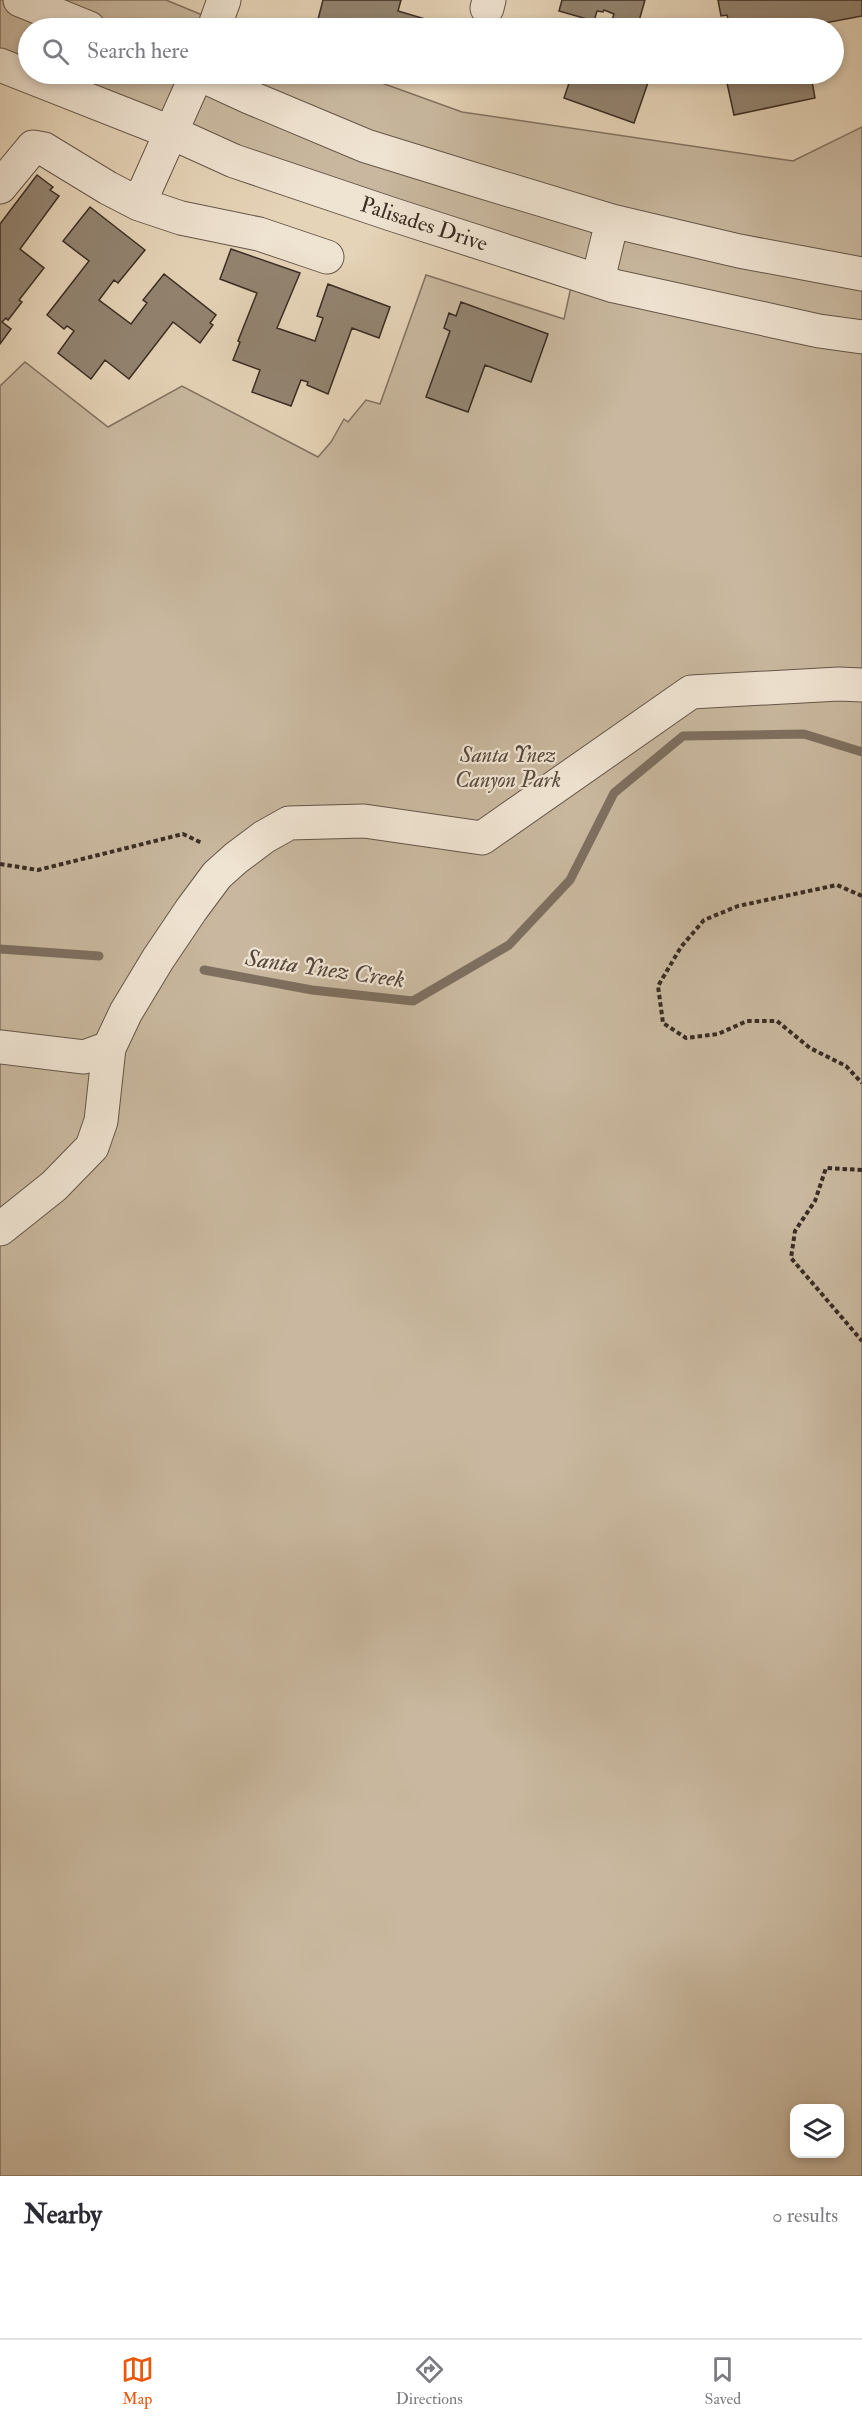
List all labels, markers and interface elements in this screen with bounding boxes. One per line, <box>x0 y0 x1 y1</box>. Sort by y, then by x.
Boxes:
search box <box>18 18 844 84</box>
icon: search <box>39 35 72 68</box>
text: Search here <box>87 37 189 65</box>
street label: Palisades Drive <box>357 190 491 258</box>
park label: Santa Ynez Canyon Park <box>455 741 561 794</box>
water label: Santa Ynez Creek <box>242 942 407 996</box>
map controls <box>790 2104 844 2158</box>
button: layers <box>790 2104 844 2158</box>
text: Nearby <box>24 2199 102 2231</box>
text: 0 results <box>772 2203 838 2228</box>
tab: Map <box>121 2353 154 2409</box>
tab: Directions <box>396 2353 463 2409</box>
tab: Saved <box>705 2353 741 2409</box>

